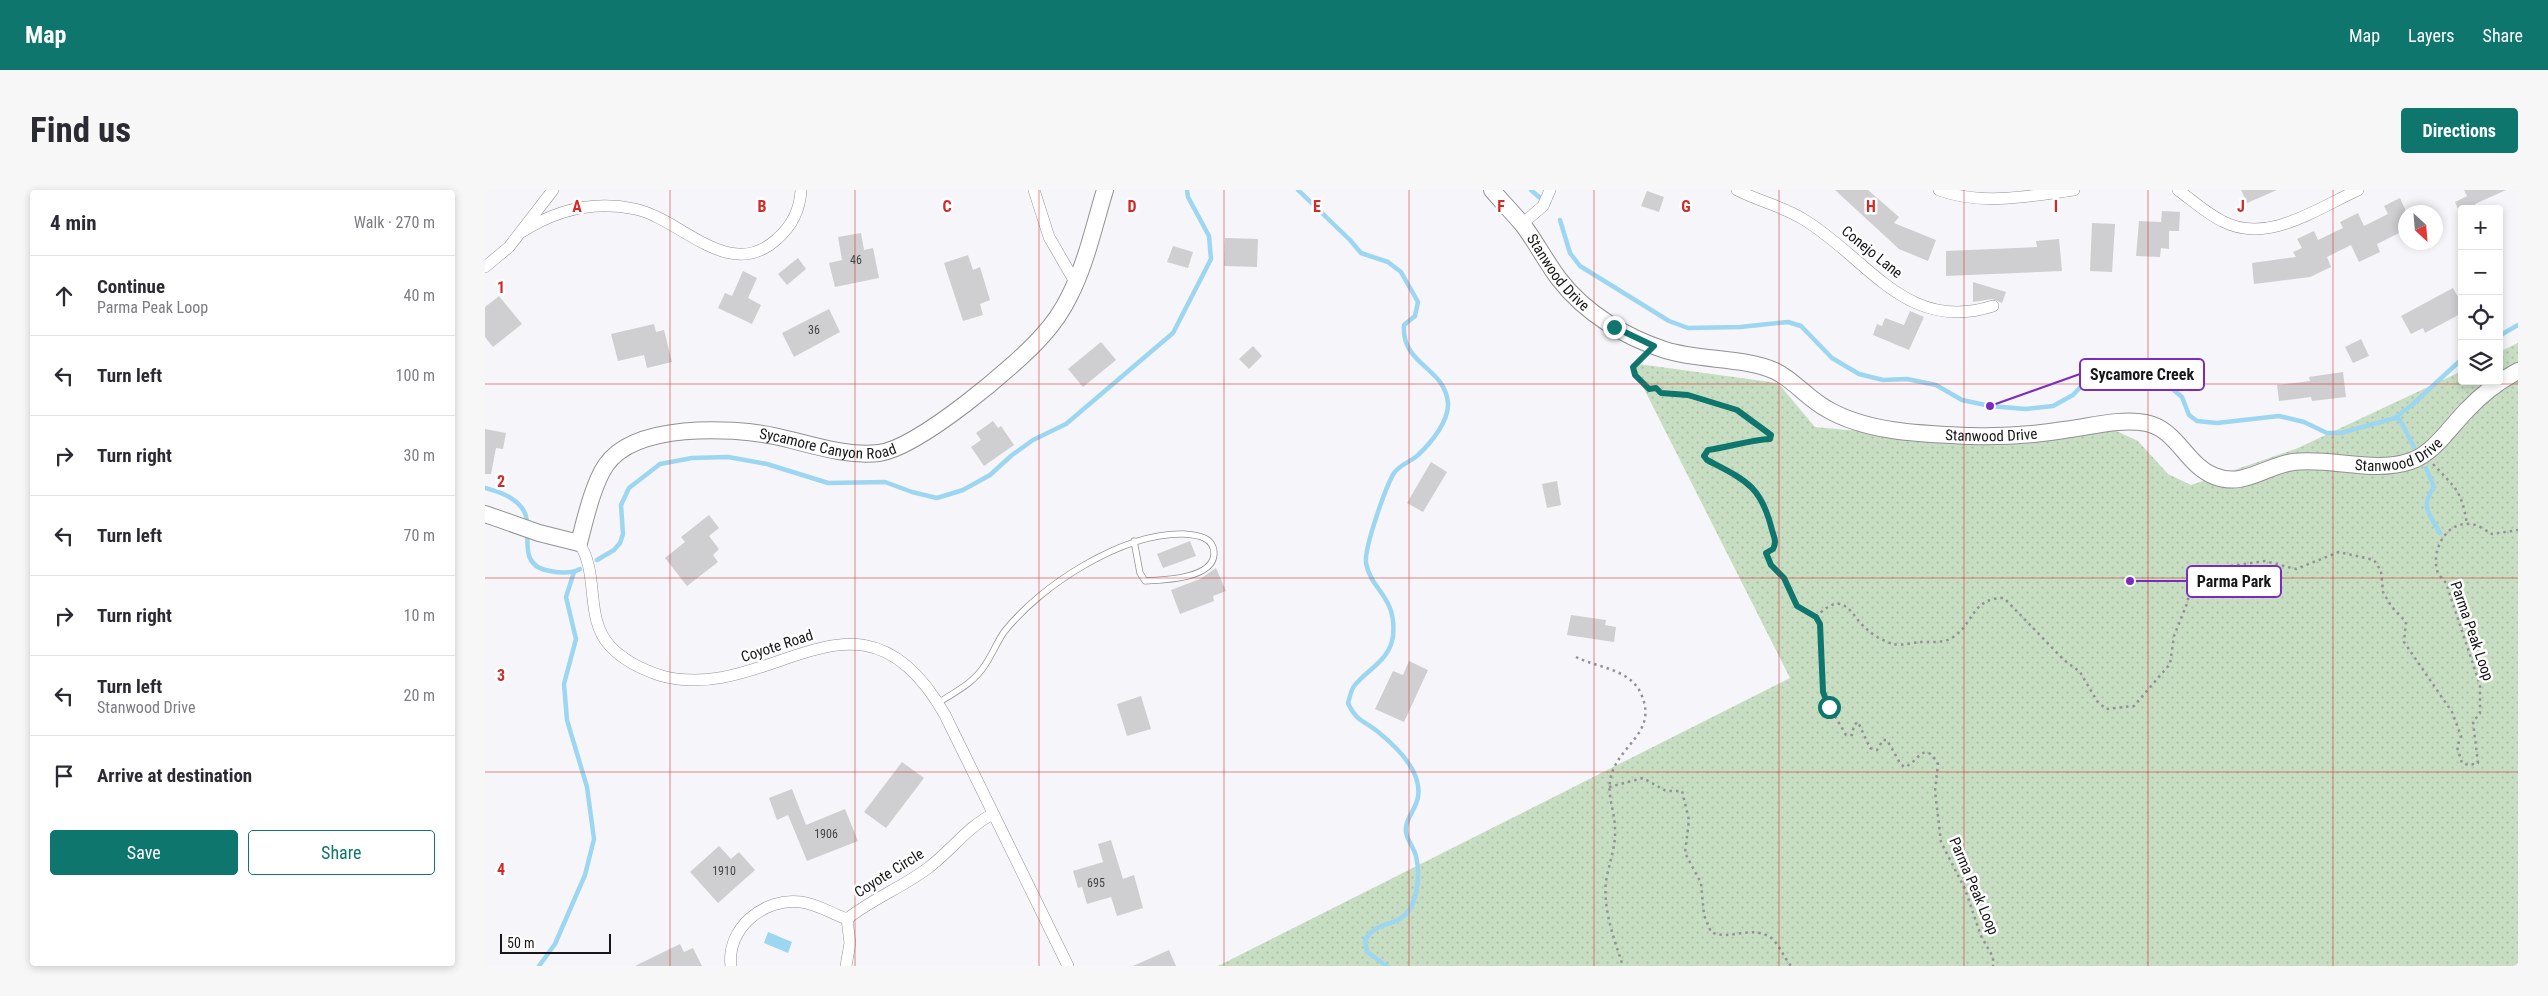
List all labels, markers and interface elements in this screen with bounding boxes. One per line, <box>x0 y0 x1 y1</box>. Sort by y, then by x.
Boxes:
text: Map <box>25 21 66 49</box>
text: Map <box>2349 25 2380 46</box>
text: Layers <box>2408 25 2455 46</box>
text: Share <box>2483 25 2523 46</box>
button: Directions <box>2401 108 2518 153</box>
text: Find us <box>30 110 131 151</box>
text: A <box>572 197 582 216</box>
text: B <box>758 197 767 216</box>
text: C <box>942 197 952 216</box>
text: D <box>1127 197 1137 216</box>
text: E <box>1313 197 1321 216</box>
text: F <box>1497 197 1505 216</box>
text: G <box>1681 197 1691 216</box>
text: H <box>1866 197 1876 216</box>
text: I <box>2054 197 2058 216</box>
text: J <box>2237 197 2245 216</box>
north arrow <box>2398 205 2443 250</box>
map controls <box>2458 205 2503 385</box>
button: + <box>2458 205 2503 250</box>
text: 4 min <box>50 211 97 235</box>
text: Walk · 270 m <box>354 213 435 232</box>
street label: Conejo Lane <box>1838 222 1906 282</box>
street label: Stanwood Drive <box>1523 231 1593 315</box>
button: − <box>2458 250 2503 295</box>
house number: 46 <box>850 253 862 267</box>
text: Continue <box>97 275 165 298</box>
text: 1 <box>497 278 505 297</box>
icon: ahead <box>50 282 78 310</box>
text: 40 m <box>403 286 435 305</box>
button: locate <box>2458 295 2503 340</box>
text: Parma Peak Loop <box>97 298 208 317</box>
route end <box>1603 316 1626 339</box>
house number: 36 <box>808 323 820 337</box>
button: layers <box>2458 340 2503 385</box>
callout: Sycamore Creek <box>2080 359 2204 390</box>
icon: left <box>50 362 78 390</box>
text: Turn left <box>97 364 162 387</box>
text: Sycamore Creek <box>2090 365 2194 384</box>
text: 100 m <box>396 366 435 385</box>
street label: Sycamore Canyon Road <box>758 425 899 463</box>
street label: Stanwood Drive <box>1945 425 2038 445</box>
street label: Stanwood Drive <box>2354 434 2446 475</box>
icon: right <box>50 442 78 470</box>
text: Turn right <box>97 444 172 467</box>
text: 30 m <box>403 446 435 465</box>
text: 2 <box>497 472 505 491</box>
icon: left <box>50 522 78 550</box>
text: Turn left <box>97 524 162 547</box>
text: 70 m <box>403 526 435 545</box>
callout: Parma Park <box>2187 566 2281 597</box>
text: Parma Park <box>2197 572 2272 591</box>
street label: Parma Peak Loop <box>2447 579 2497 683</box>
icon: right <box>50 602 78 630</box>
text: Turn right <box>97 604 172 627</box>
text: 10 m <box>403 606 435 625</box>
street label: Coyote Road <box>739 626 815 666</box>
text: 3 <box>497 666 505 685</box>
text: Turn left <box>97 675 162 698</box>
icon: left <box>50 682 78 710</box>
text: 20 m <box>403 686 435 705</box>
route start <box>1818 696 1841 719</box>
text: Stanwood Drive <box>97 698 195 717</box>
icon: arrive <box>50 762 78 790</box>
text: Arrive at destination <box>97 764 252 787</box>
house number: 1906 <box>814 827 838 841</box>
button: Save <box>50 830 238 875</box>
button: Share <box>248 830 435 875</box>
street label: Parma Peak Loop <box>1945 835 2003 937</box>
street label: Coyote Circle <box>851 845 927 901</box>
text: 4 <box>497 860 505 879</box>
house number: 1910 <box>712 864 736 878</box>
house number: 695 <box>1087 876 1105 890</box>
scale bar <box>500 931 611 954</box>
text: 50 m <box>507 935 535 951</box>

